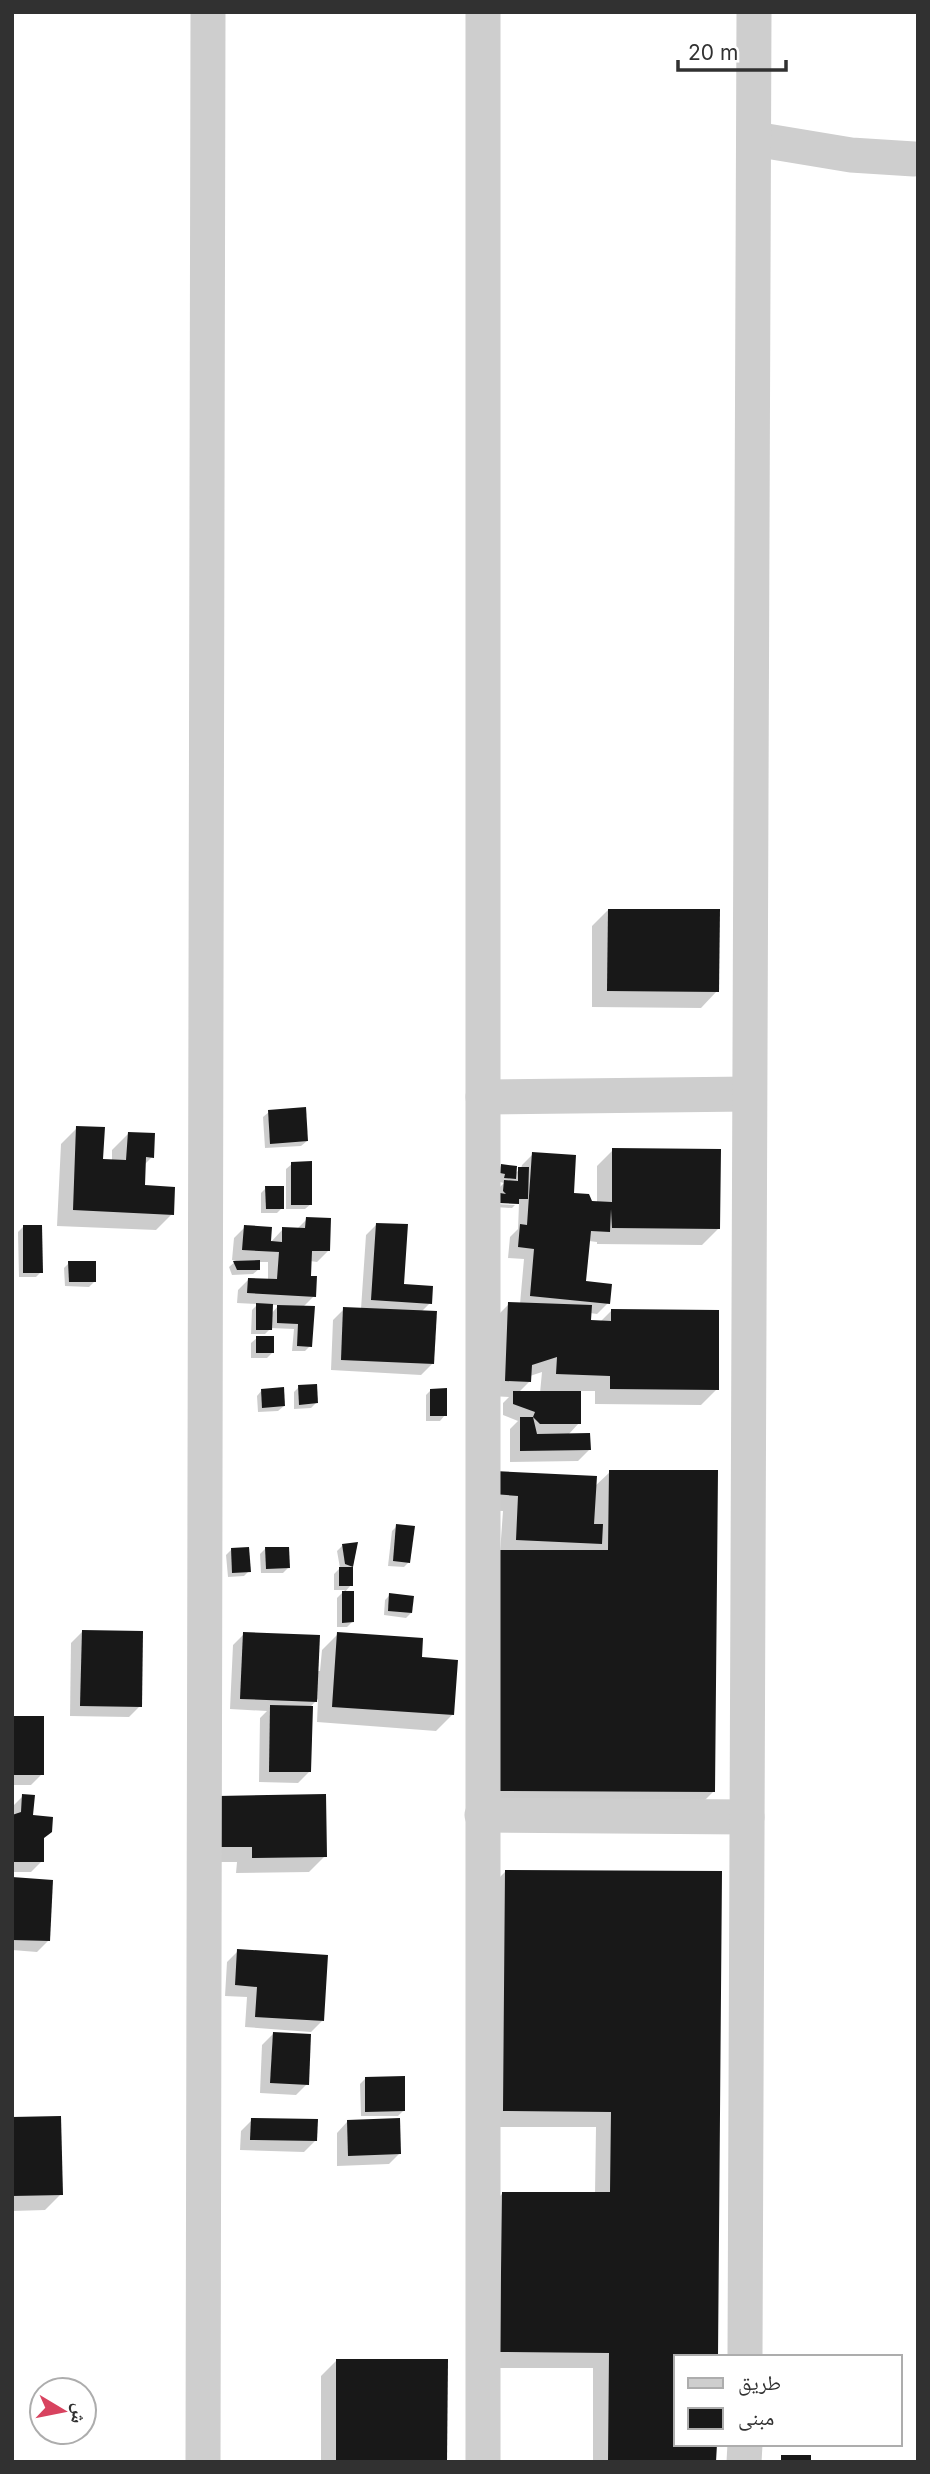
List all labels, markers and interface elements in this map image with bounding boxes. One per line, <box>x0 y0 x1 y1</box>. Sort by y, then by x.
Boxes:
scale bar <box>678 28 786 72</box>
text: 20 m <box>688 40 738 65</box>
legend <box>674 2355 902 2446</box>
text: طريق <box>738 2370 781 2396</box>
north arrow <box>28 2376 98 2446</box>
text: ش <box>66 2402 92 2426</box>
text: مبنى <box>738 2405 774 2431</box>

